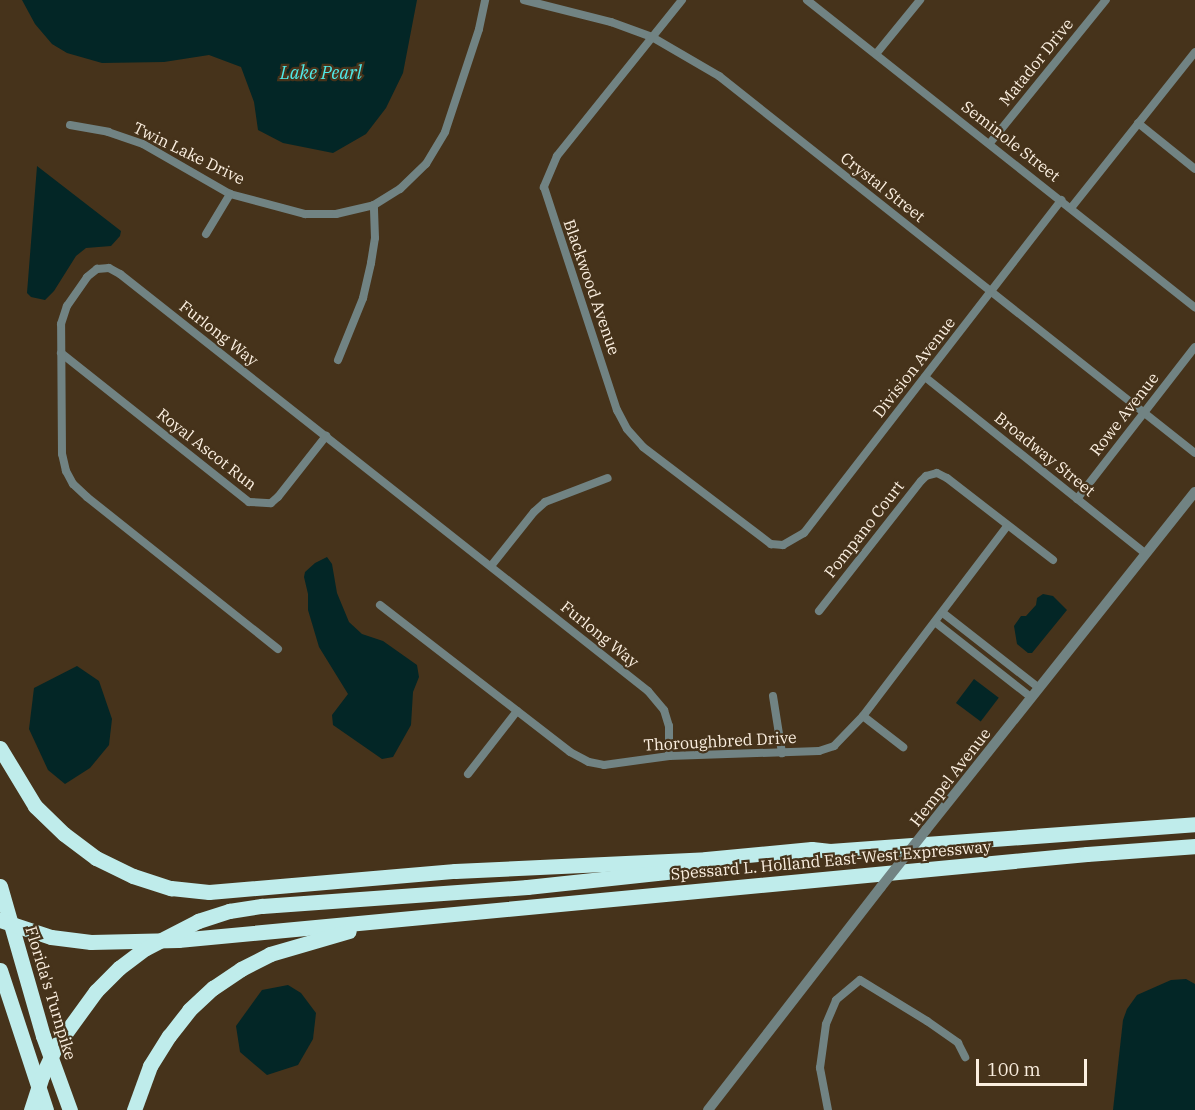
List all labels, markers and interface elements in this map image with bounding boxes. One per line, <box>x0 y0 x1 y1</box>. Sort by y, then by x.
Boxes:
street label: Matador Drive <box>995 14 1077 110</box>
water label: Lake Pearl <box>280 62 362 84</box>
street label: Seminole Street <box>958 97 1064 185</box>
street label: Twin Lake Drive <box>130 118 248 188</box>
street label: Crystal Street <box>837 148 929 226</box>
street label: Blackwood Avenue <box>560 217 624 357</box>
street label: Furlong Way <box>176 296 262 370</box>
street label: Division Avenue <box>869 313 959 421</box>
street label: Rowe Avenue <box>1086 369 1162 459</box>
street label: Royal Ascot Run <box>153 404 261 494</box>
street label: Broadway Street <box>991 408 1099 500</box>
street label: Pompano Court <box>820 477 908 581</box>
street label: Furlong Way <box>557 597 643 671</box>
street label: Hempel Avenue <box>906 724 994 830</box>
street label: Thoroughbred Drive <box>643 727 797 755</box>
street label: Spessard L. Holland East-West Expressway <box>670 836 992 884</box>
street label: Florida's Turnpike <box>22 924 80 1062</box>
scale bar <box>979 1047 1090 1085</box>
text: 100 m <box>987 1058 1041 1081</box>

